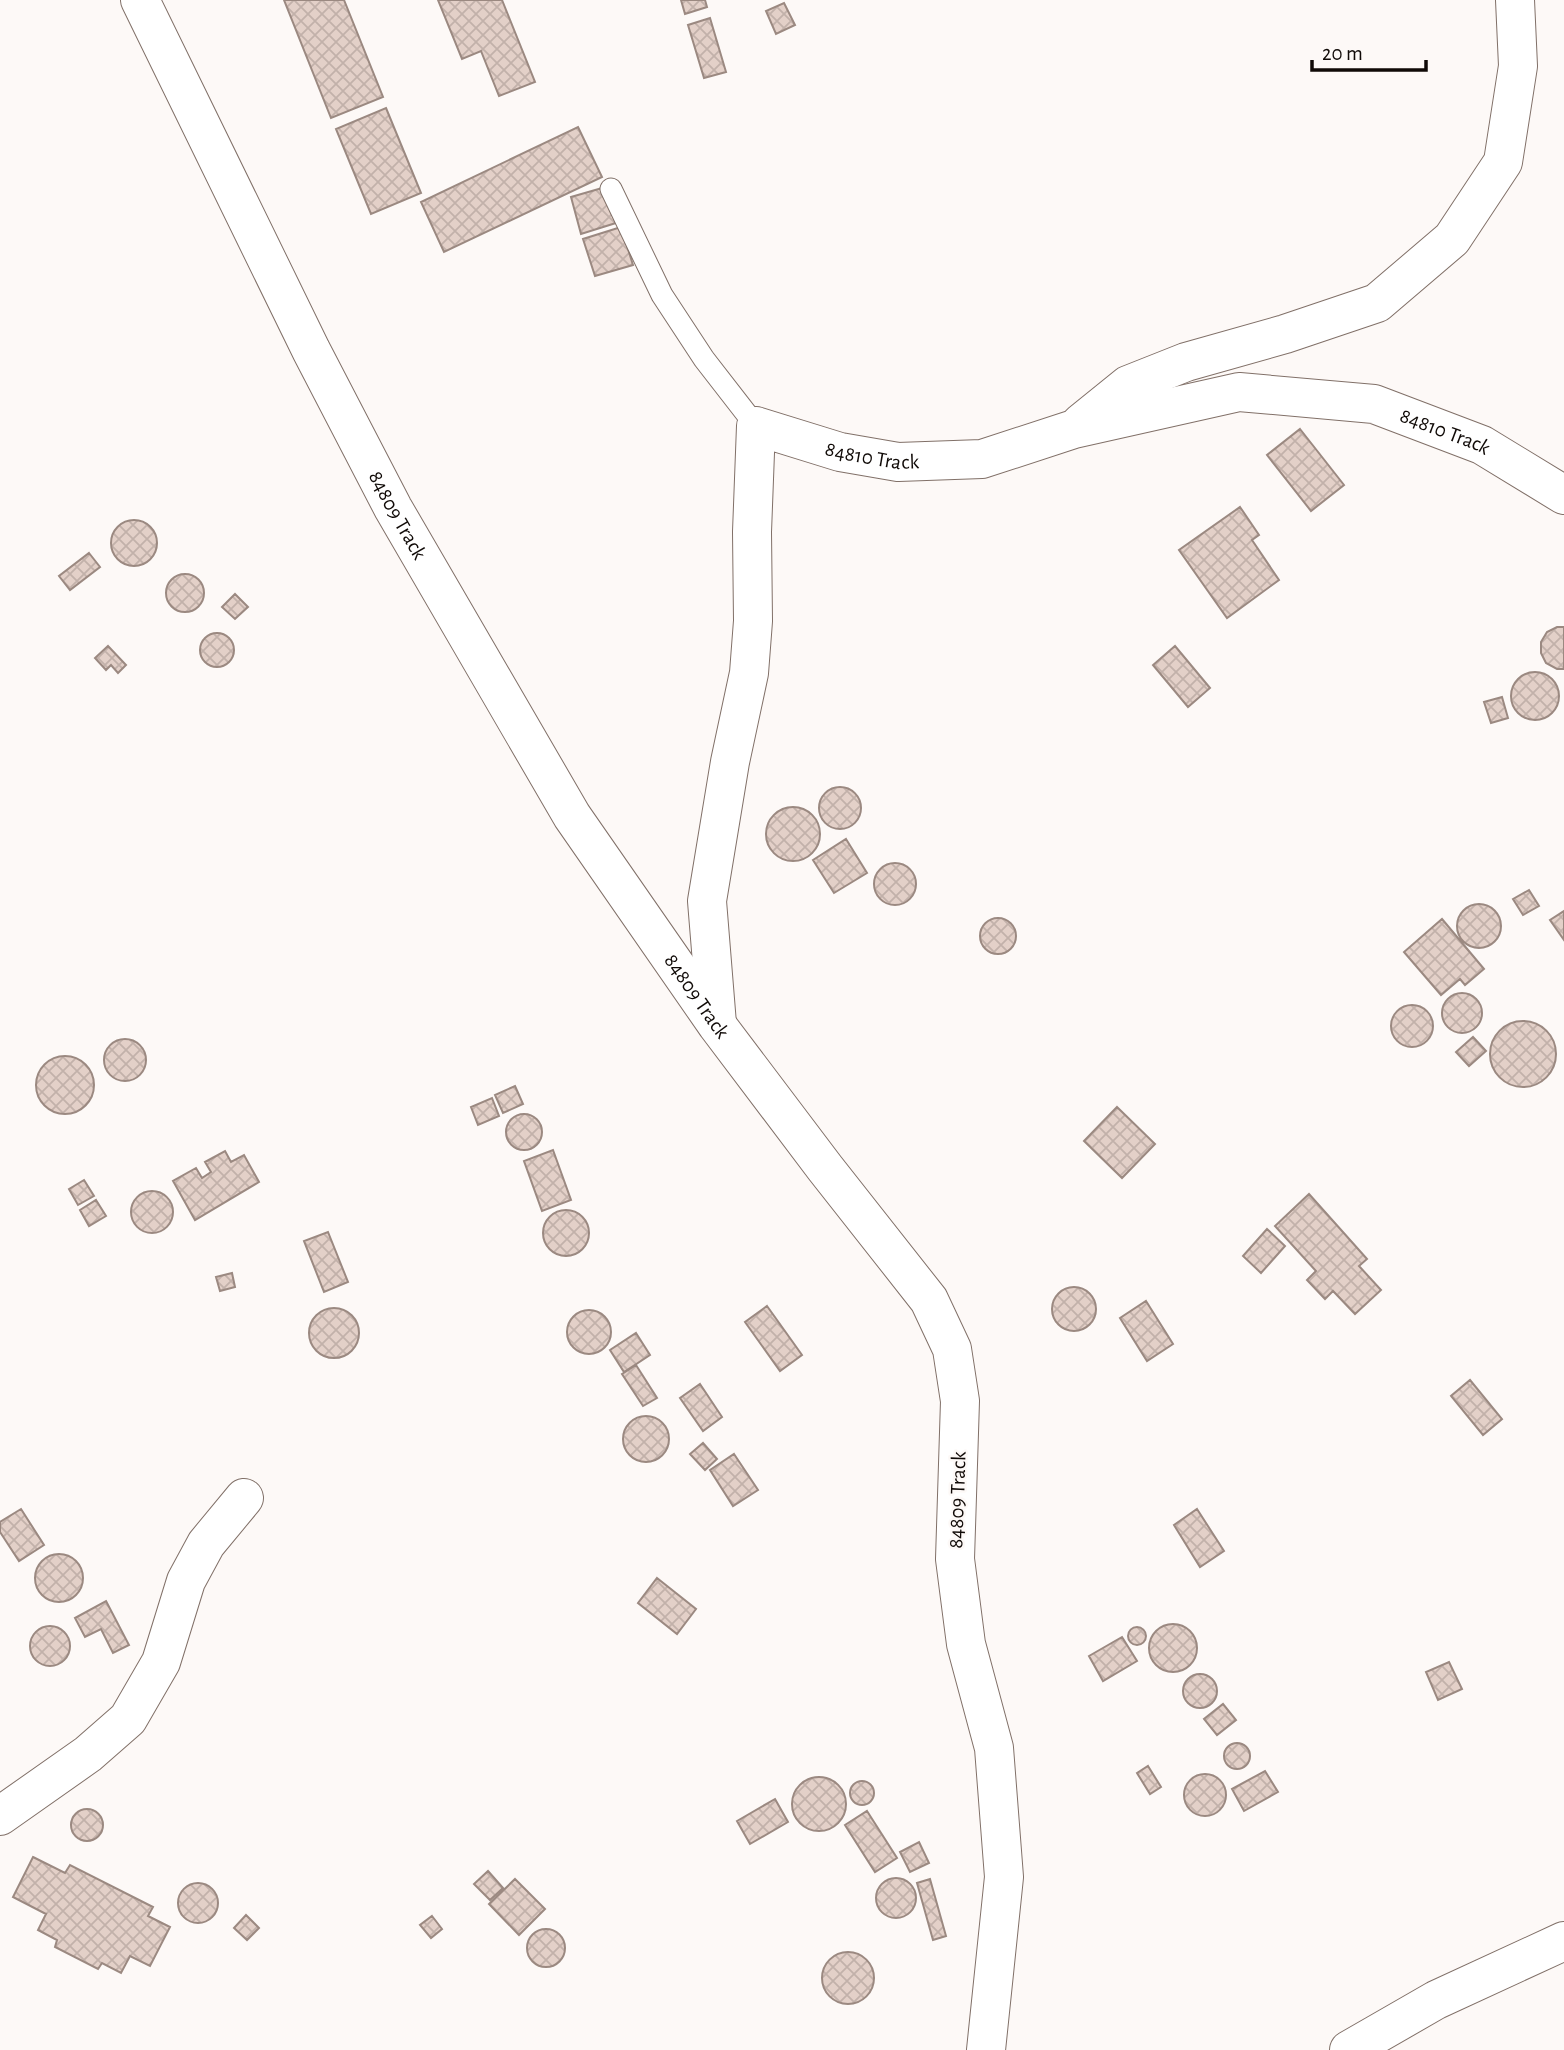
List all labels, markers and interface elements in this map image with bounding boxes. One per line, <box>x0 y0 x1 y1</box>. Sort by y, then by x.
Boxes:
scale bar <box>1312 28 1426 72</box>
text: 20 m <box>1322 43 1363 64</box>
street label: 84810 Track <box>1397 405 1494 459</box>
street label: 84810 Track <box>823 438 920 473</box>
street label: 84809 Track <box>365 468 431 563</box>
street label: 84809 Track <box>660 950 733 1043</box>
street label: 84809 Track <box>945 1451 970 1549</box>

